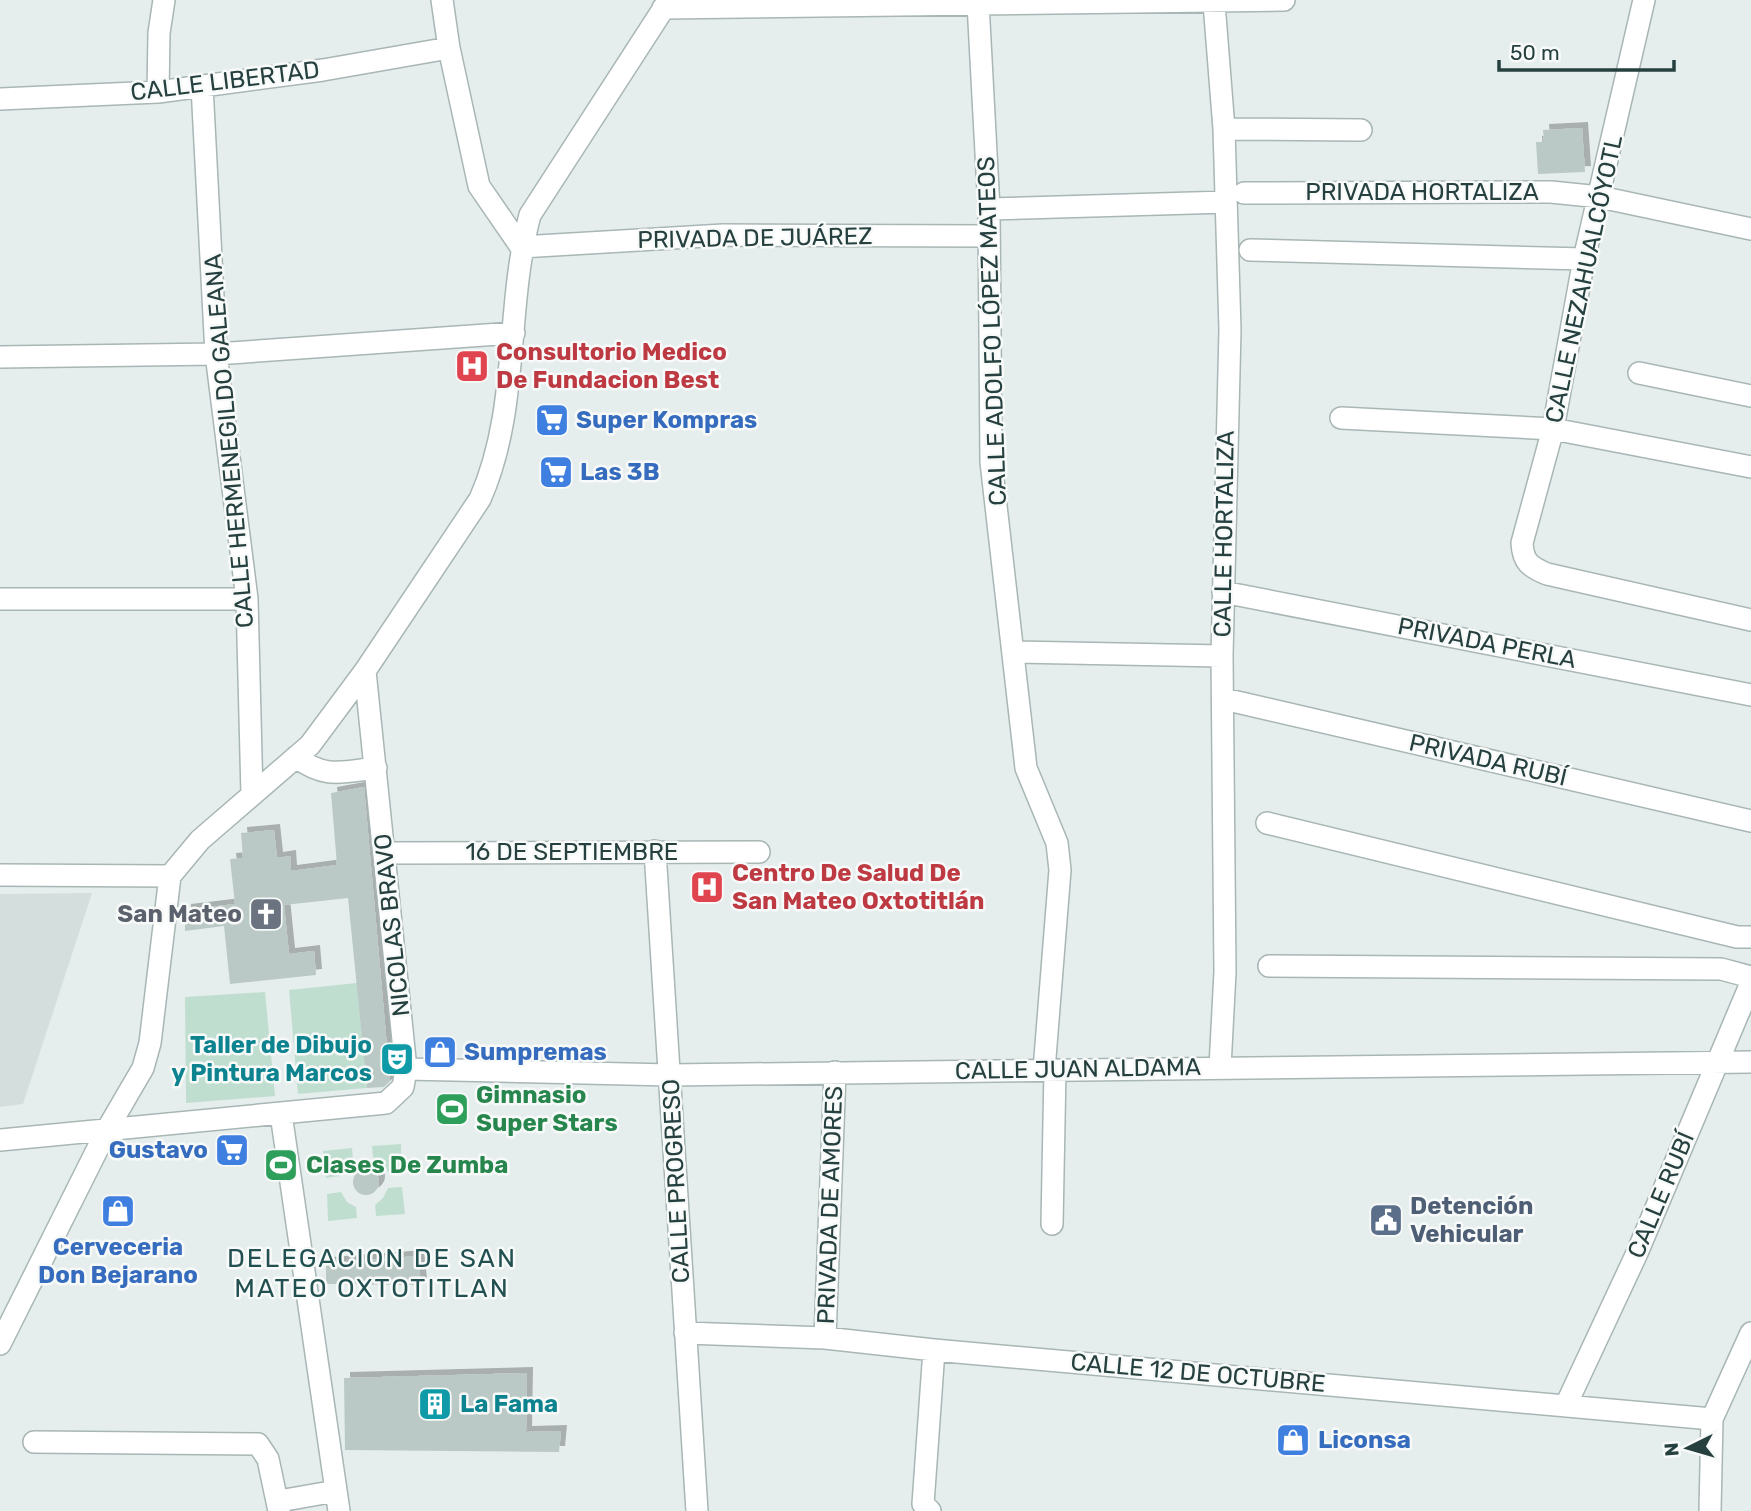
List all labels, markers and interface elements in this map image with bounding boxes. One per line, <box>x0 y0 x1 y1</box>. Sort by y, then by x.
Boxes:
scale bar <box>1499 28 1674 72</box>
text: 50 m <box>1510 40 1560 65</box>
street label: CALLE LIBERTAD <box>129 56 321 106</box>
street label: CALLE NEZAHUALCÓYOTL <box>1540 132 1628 426</box>
street label: CALLE ADOLFO LÓPEZ MATEOS <box>972 156 1012 506</box>
street label: PRIVADA HORTALIZA <box>1305 178 1539 206</box>
street label: PRIVADA DE JUÁREZ <box>637 222 873 254</box>
street label: CALLE HERMENEGILDO GALEANA <box>199 253 259 629</box>
place label: Consultorio Medico De Fundacion Best <box>496 338 727 394</box>
hospital icon: Consultorio Medico De Fundacion Best <box>453 347 491 385</box>
supermarket icon: Super Kompras <box>533 401 571 439</box>
place label: Super Kompras <box>576 406 757 434</box>
street label: CALLE HORTALIZA <box>1208 430 1240 638</box>
supermarket icon: Las 3B <box>537 453 575 491</box>
place label: Las 3B <box>580 458 660 486</box>
street label: PRIVADA PERLA <box>1395 612 1579 674</box>
street label: PRIVADA RUBÍ <box>1406 728 1571 792</box>
street label: NICOLAS BRAVO <box>368 832 416 1018</box>
street label: 16 DE SEPTIEMBRE <box>466 838 678 866</box>
place label: Centro De Salud De San Mateo Oxtotitlán <box>732 859 984 915</box>
hospital icon: Centro De Salud De San Mateo Oxtotitlán <box>688 868 726 906</box>
church icon: San Mateo <box>247 895 285 933</box>
place label: San Mateo <box>117 900 242 928</box>
place label: Taller de Dibujo y Pintura Marcos <box>171 1031 372 1087</box>
shop icon: Sumpremas <box>421 1033 459 1071</box>
place label: Sumpremas <box>464 1038 607 1066</box>
theatre icon: Taller de Dibujo y Pintura Marcos <box>378 1040 416 1078</box>
street label: CALLE JUAN ALDAMA <box>955 1053 1201 1085</box>
street label: CALLE PROGRESO <box>657 1078 695 1284</box>
place label: Gimnasio Super Stars <box>476 1081 618 1137</box>
street label: PRIVADA DE AMORES <box>812 1085 848 1325</box>
sports icon: Gimnasio Super Stars <box>433 1090 471 1128</box>
street label: CALLE RUBÍ <box>1622 1126 1701 1262</box>
supermarket icon: Gustavo <box>213 1131 251 1169</box>
place label: Gustavo <box>109 1136 208 1164</box>
sports icon: Clases De Zumba <box>262 1146 300 1184</box>
place label: Clases De Zumba <box>306 1151 508 1179</box>
shop icon: Cerveceria Don Bejarano <box>99 1192 137 1230</box>
place label: Detención Vehicular <box>1410 1192 1533 1248</box>
public building icon: Detención Vehicular <box>1367 1201 1405 1239</box>
place label: Cerveceria Don Bejarano <box>38 1233 198 1289</box>
district label: DELEGACION DE SAN MATEO OXTOTITLAN <box>227 1243 517 1304</box>
street label: CALLE 12 DE OCTUBRE <box>1069 1348 1327 1398</box>
building icon: La Fama <box>416 1385 454 1423</box>
place label: La Fama <box>460 1390 558 1418</box>
north arrow <box>1653 1413 1723 1483</box>
shop icon: Liconsa <box>1274 1421 1312 1459</box>
place label: Liconsa <box>1318 1426 1411 1454</box>
text: N <box>1660 1442 1684 1457</box>

